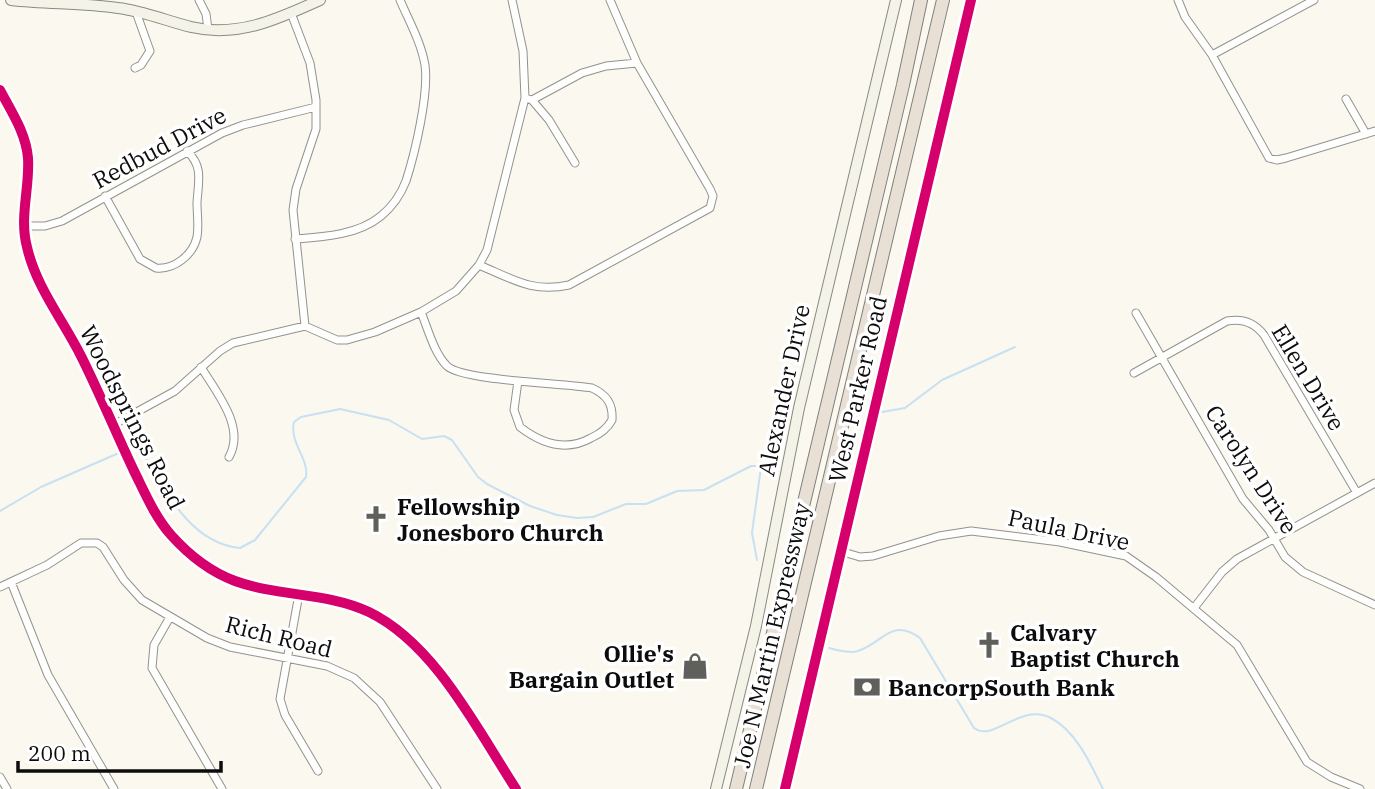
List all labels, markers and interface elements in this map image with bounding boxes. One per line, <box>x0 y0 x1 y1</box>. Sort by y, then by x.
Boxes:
street label: Redbud Drive <box>87 99 231 195</box>
street label: West Parker Road <box>821 293 893 485</box>
street label: Alexander Drive <box>750 301 816 479</box>
street label: Ellen Drive <box>1266 318 1352 436</box>
street label: Woodsprings Road <box>74 320 192 514</box>
street label: Carolyn Drive <box>1199 399 1305 539</box>
place label: Fellowship Jonesboro Church <box>397 491 604 547</box>
street label: Joe N Martin Expressway <box>726 499 816 771</box>
street label: Paula Drive <box>1005 501 1133 557</box>
church icon: Fellowship Jonesboro Church <box>361 504 391 534</box>
street label: Rich Road <box>222 608 336 664</box>
place label: Calvary Baptist Church <box>1010 617 1180 673</box>
church icon: Calvary Baptist Church <box>974 630 1004 660</box>
place label: Ollie's Bargain Outlet <box>509 638 674 694</box>
shop icon: Ollie's Bargain Outlet <box>680 651 710 681</box>
bank icon: BancorpSouth Bank <box>852 672 882 702</box>
place label: BancorpSouth Bank <box>888 672 1115 702</box>
scale bar <box>18 730 220 774</box>
text: 200 m <box>28 739 91 767</box>

